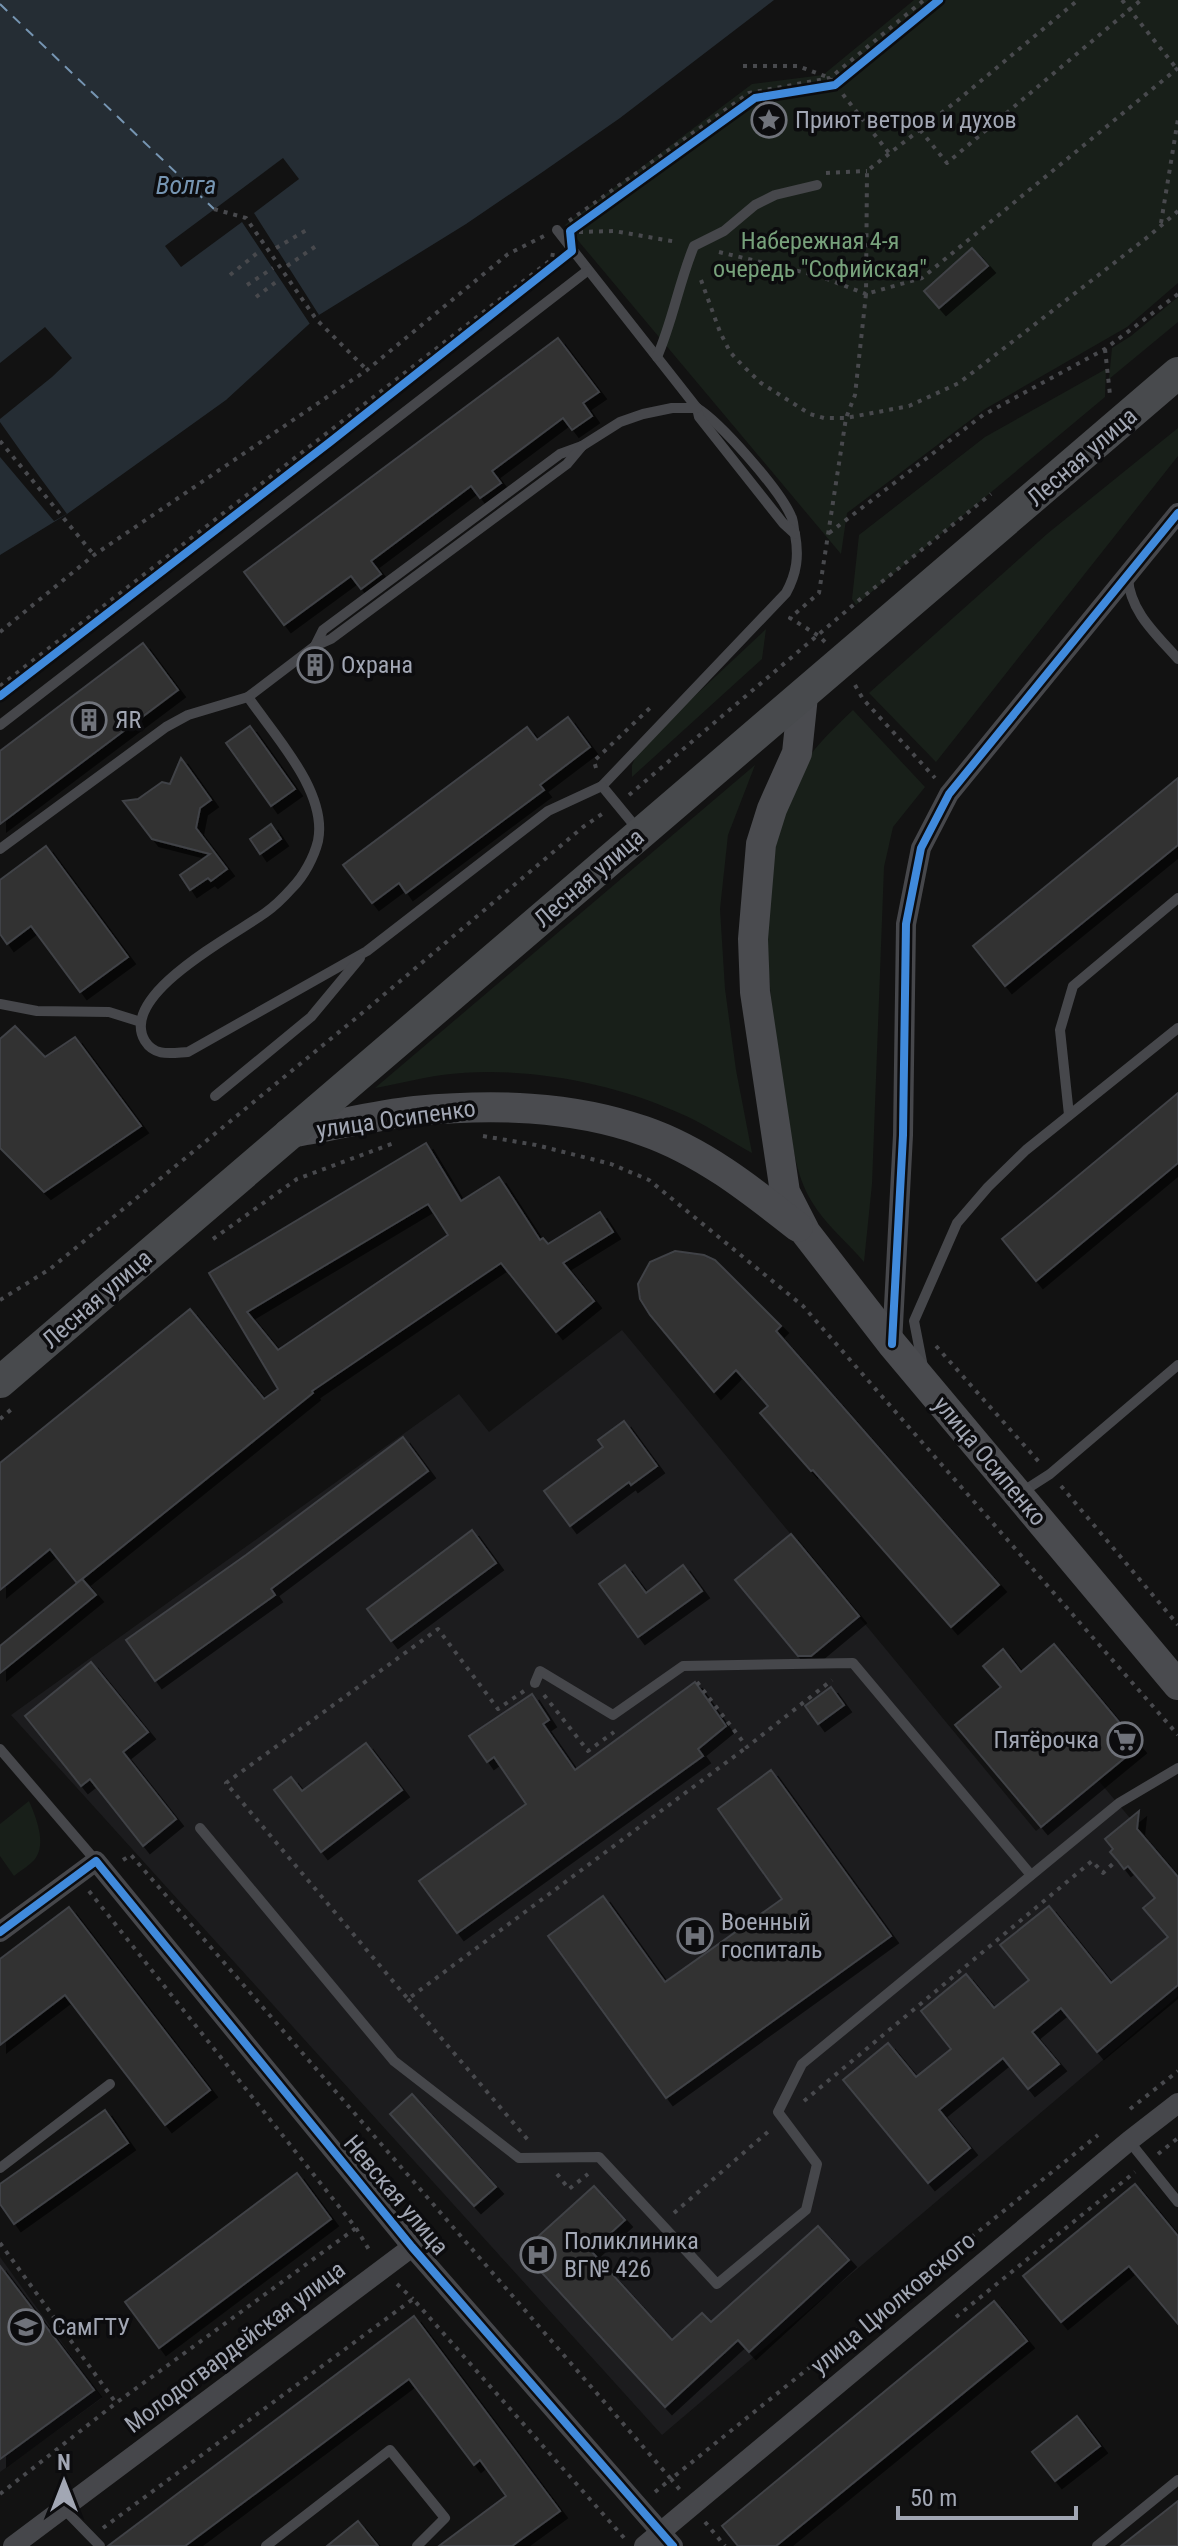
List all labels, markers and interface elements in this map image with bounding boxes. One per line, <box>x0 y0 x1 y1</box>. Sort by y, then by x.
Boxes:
place icon: Приют ветров и духов <box>750 101 788 139</box>
place label: Приют ветров и духов <box>795 106 1017 134</box>
water label: Волга <box>156 170 216 200</box>
park label: Набережная 4-я очередь "Софийская" <box>713 227 927 283</box>
street label: Лесная улица <box>1022 402 1142 512</box>
building icon: Охрана <box>296 646 334 684</box>
place label: Охрана <box>341 651 413 679</box>
building icon: ЯR <box>70 701 108 739</box>
place label: ЯR <box>115 706 142 734</box>
street label: Лесная улица <box>529 823 649 933</box>
street label: улица Осипенко <box>315 1094 477 1144</box>
street label: Лесная улица <box>37 1244 157 1354</box>
street label: улица Осипенко <box>928 1391 1052 1531</box>
supermarket icon: Пятёрочка <box>1106 1721 1144 1759</box>
place label: Пятёрочка <box>994 1726 1099 1754</box>
place label: Военный госпиталь <box>721 1908 823 1964</box>
hospital icon: Военный госпиталь <box>676 1917 714 1955</box>
street label: Невская улица <box>338 2130 454 2260</box>
street label: улица Циолковского <box>805 2226 981 2380</box>
place label: Поликлиника ВГ№ 426 <box>564 2227 699 2283</box>
hospital icon: Поликлиника ВГ№ 426 <box>519 2236 557 2274</box>
street label: Молодогвардейская улица <box>120 2255 350 2439</box>
school or university icon: СамГТУ <box>7 2308 45 2346</box>
place label: СамГТУ <box>52 2313 130 2341</box>
north arrow <box>24 2442 104 2522</box>
text: N <box>57 2450 71 2475</box>
scale bar <box>898 2470 1076 2520</box>
text: 50 m <box>910 2484 957 2512</box>

